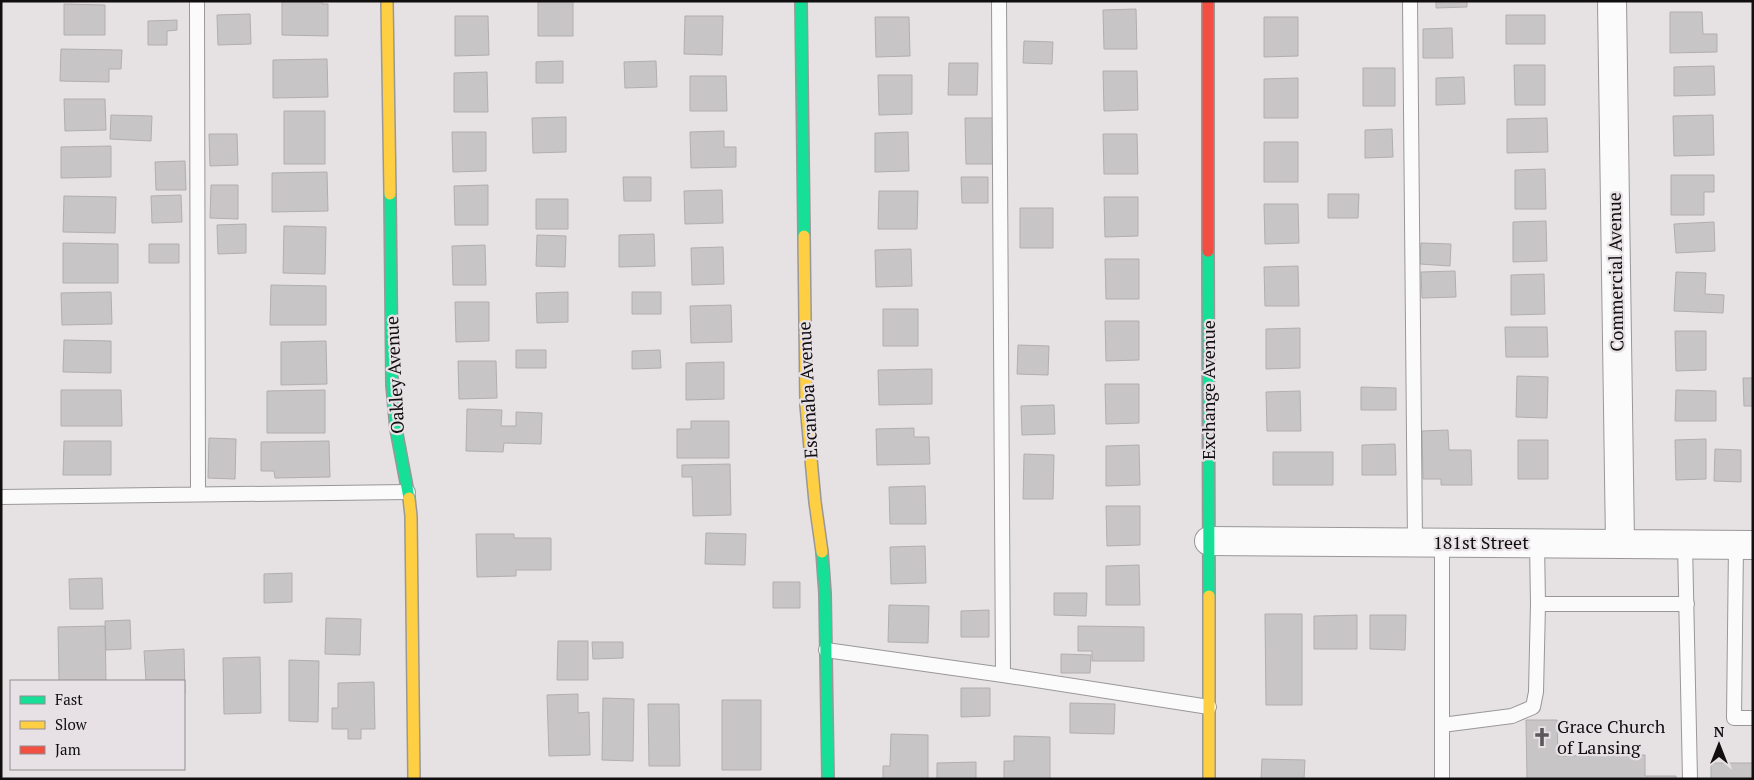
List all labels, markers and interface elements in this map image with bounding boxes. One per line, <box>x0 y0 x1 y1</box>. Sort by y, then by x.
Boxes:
street label: Commercial Avenue <box>1602 192 1628 352</box>
street label: Oakley Avenue <box>379 316 409 435</box>
street label: Exchange Avenue <box>1196 320 1220 460</box>
street label: Escanaba Avenue <box>791 321 823 459</box>
street label: 181st Street <box>1433 530 1529 554</box>
legend <box>10 680 185 770</box>
text: Fast <box>55 689 83 709</box>
text: Slow <box>55 714 88 734</box>
place label: Grace Church of Lansing <box>1557 714 1666 759</box>
north arrow <box>1694 720 1744 770</box>
text: N <box>1714 722 1725 741</box>
church icon: Grace Church of Lansing <box>1531 726 1553 748</box>
text: Jam <box>55 739 81 759</box>

